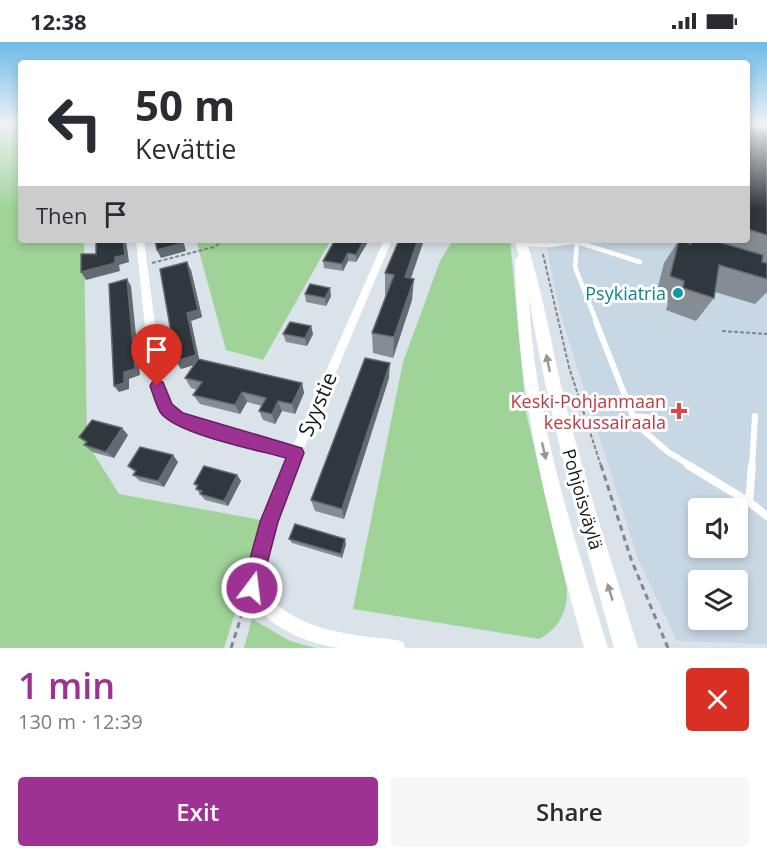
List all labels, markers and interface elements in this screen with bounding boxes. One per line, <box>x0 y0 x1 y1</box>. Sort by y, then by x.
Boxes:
text: 12:38 <box>30 6 87 36</box>
text: 50 m <box>135 76 235 133</box>
icon: left <box>36 84 114 162</box>
text: Kevättie <box>135 130 236 167</box>
icon: arrive <box>99 198 132 231</box>
text: Then <box>36 200 87 230</box>
place label: Psykiatria <box>585 281 666 305</box>
marker: Psykiatria <box>671 286 685 300</box>
pin <box>131 324 182 386</box>
icon: arrive <box>140 333 173 366</box>
one-way arrow <box>542 354 552 372</box>
street label: Syystie <box>291 368 343 440</box>
place label: Keski-Pohjanmaan keskussairaala <box>511 389 666 434</box>
marker: Keski-Pohjanmaan keskussairaala <box>670 402 688 420</box>
one-way arrow <box>540 442 550 460</box>
street label: Pohjoisväylä <box>557 446 609 552</box>
map controls <box>688 498 748 630</box>
button: sound <box>688 498 748 558</box>
position arrow <box>220 556 284 620</box>
button: layers <box>688 570 748 630</box>
one-way arrow <box>605 583 614 601</box>
text: 1 min <box>18 661 115 710</box>
button: close <box>686 668 749 731</box>
text: 130 m · 12:39 <box>18 708 143 735</box>
button: Exit <box>18 777 378 846</box>
button: Share <box>390 777 749 846</box>

